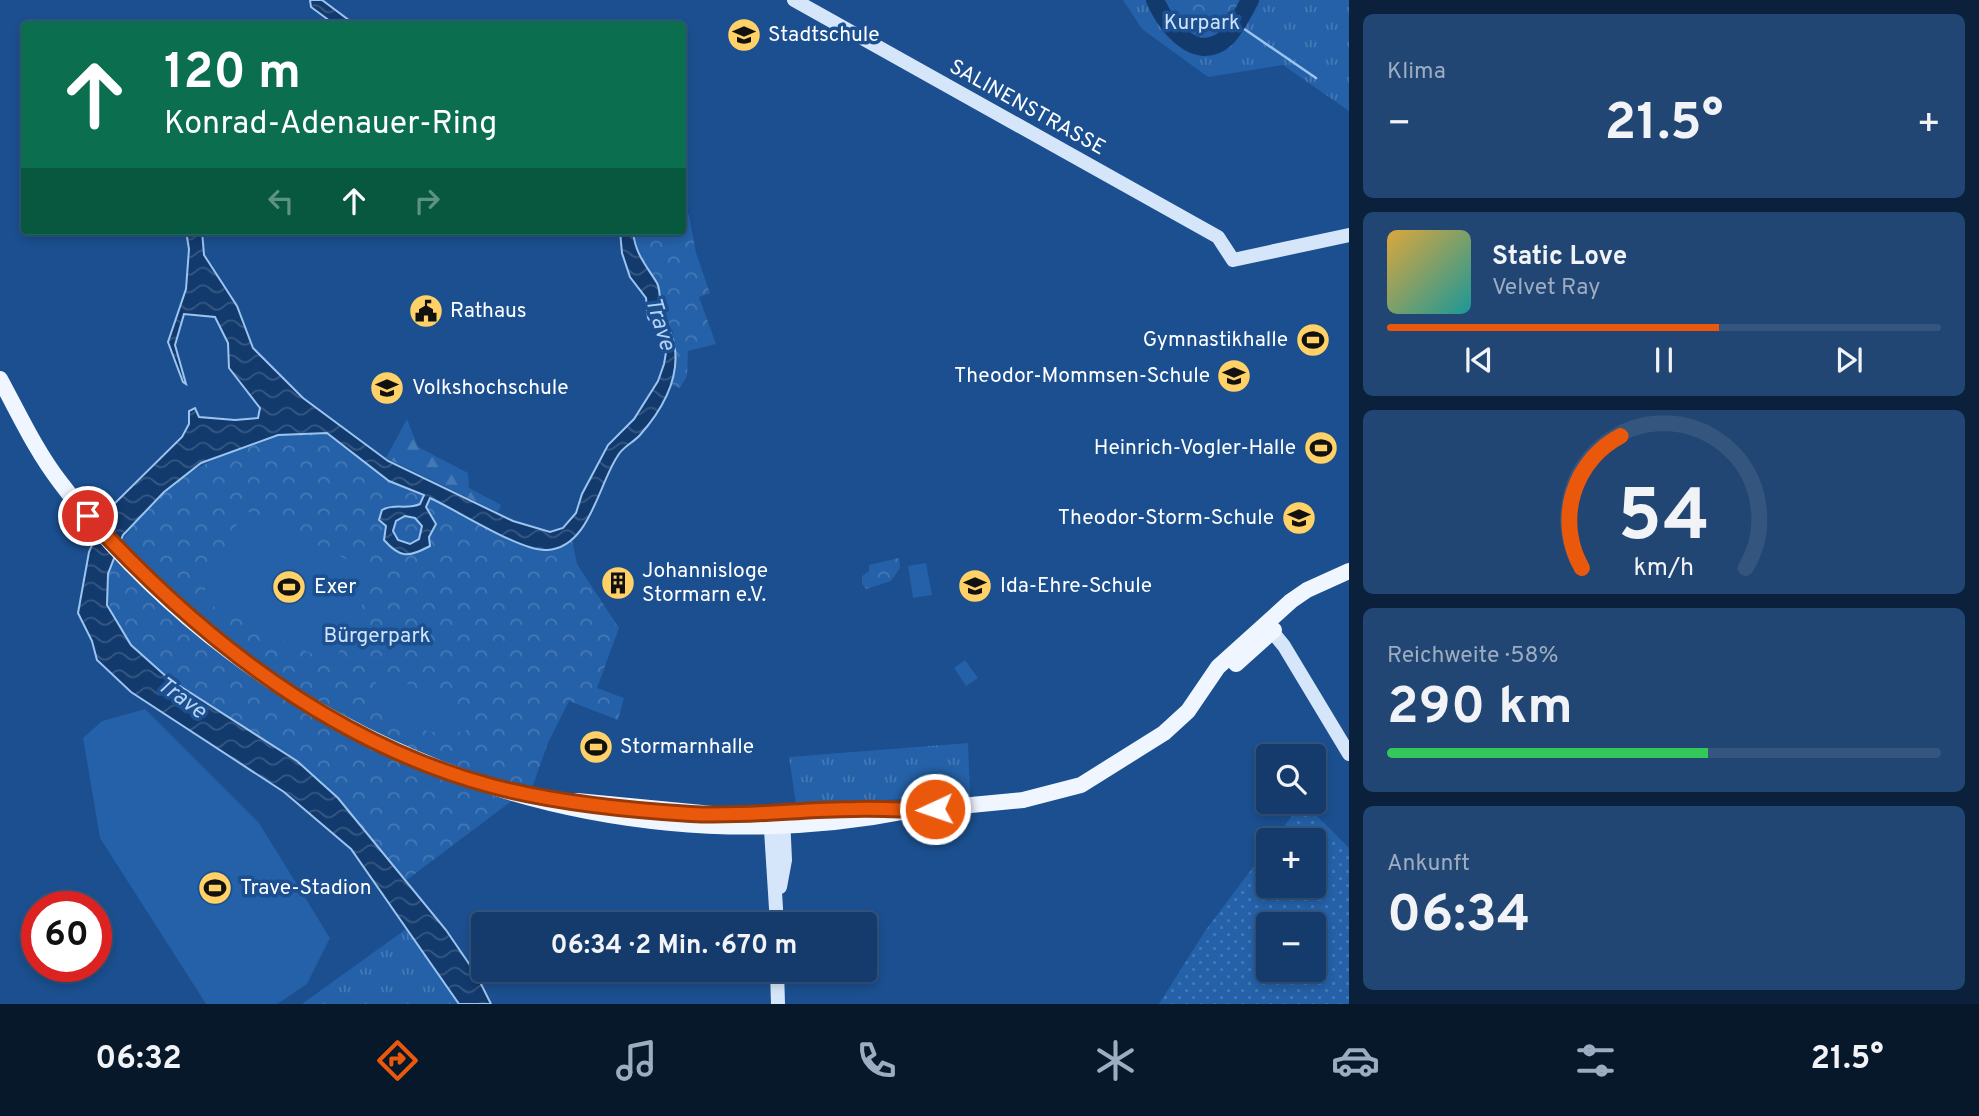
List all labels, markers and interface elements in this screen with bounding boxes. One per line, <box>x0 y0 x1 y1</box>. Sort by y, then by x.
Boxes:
park label: Kurpark <box>1164 10 1240 37</box>
school or university icon: Stadtschule <box>725 16 763 54</box>
place label: Stadtschule <box>768 22 880 49</box>
text: 120 m <box>164 44 301 106</box>
icon: ahead <box>49 49 140 140</box>
street label: SALINENSTRASSE <box>944 54 1110 162</box>
text: Klima <box>1387 58 1446 87</box>
text: 21.5° <box>1605 92 1723 158</box>
text: − <box>1387 101 1412 150</box>
text: + <box>1916 101 1941 150</box>
text: Konrad-Adenauer-Ring <box>164 105 497 145</box>
icon: left <box>262 182 300 220</box>
icon: ahead <box>335 182 373 220</box>
icon: right <box>408 182 446 220</box>
text: Static Love <box>1492 241 1627 274</box>
text: Velvet Ray <box>1492 274 1600 303</box>
public building icon: Rathaus <box>407 292 445 330</box>
water label: Trave <box>637 294 681 355</box>
place label: Rathaus <box>450 298 527 325</box>
sports icon: Gymnastikhalle <box>1294 321 1332 359</box>
place label: Gymnastikhalle <box>1143 327 1288 354</box>
icon: previous <box>1460 341 1498 379</box>
icon: pause <box>1645 341 1683 379</box>
icon: next <box>1830 341 1868 379</box>
school or university icon: Theodor-Mommsen-Schule <box>1215 357 1253 395</box>
place label: Theodor-Mommsen-Schule <box>954 363 1210 390</box>
school or university icon: Volkshochschule <box>368 369 406 407</box>
place label: Volkshochschule <box>412 375 569 402</box>
sports icon: Heinrich-Vogler-Halle <box>1302 429 1340 467</box>
place label: Heinrich-Vogler-Halle <box>1094 435 1296 462</box>
text: 54 <box>1618 474 1710 566</box>
pin <box>58 486 118 546</box>
icon: arrive <box>69 497 107 535</box>
school or university icon: Theodor-Storm-Schule <box>1280 499 1318 537</box>
place label: Theodor-Storm-Schule <box>1058 505 1274 532</box>
text: km/h <box>1634 553 1694 585</box>
place label: Johannisloge Stormarn e.V. <box>642 558 768 609</box>
building icon: Johannisloge Stormarn e.V. <box>599 564 637 602</box>
school or university icon: Ida-Ehre-Schule <box>956 567 994 605</box>
sports icon: Exer <box>270 568 308 606</box>
place label: Ida-Ehre-Schule <box>1000 573 1152 600</box>
place label: Exer <box>314 574 356 601</box>
park label: Bürgerpark <box>323 623 431 650</box>
text: Reichweite · 58% <box>1387 642 1559 671</box>
water label: Trave <box>151 671 212 727</box>
text: 290 km <box>1387 676 1573 742</box>
sports icon: Stormarnhalle <box>577 728 615 766</box>
place label: Stormarnhalle <box>620 734 754 761</box>
map controls <box>1256 744 1326 982</box>
button: search <box>1256 744 1326 814</box>
position arrow <box>898 772 972 846</box>
button: + <box>1256 828 1326 898</box>
text: Ankunft <box>1387 850 1470 879</box>
sports icon: Trave-Stadion <box>196 869 234 907</box>
place label: Trave-Stadion <box>240 875 371 902</box>
text: 06:34 <box>1387 884 1530 950</box>
speed limit sign: 60 <box>21 891 112 982</box>
button: − <box>1256 912 1326 982</box>
text: 06:34 · 2 Min. · 670 m <box>551 930 797 963</box>
icon: directions <box>373 1036 422 1085</box>
icon: music <box>612 1036 661 1085</box>
icon: phone <box>852 1036 901 1085</box>
icon: climate <box>1091 1036 1140 1085</box>
icon: car <box>1331 1036 1380 1085</box>
icon: filters <box>1571 1036 1620 1085</box>
text: 06:32 <box>95 1040 182 1080</box>
text: 21.5° <box>1810 1040 1884 1080</box>

